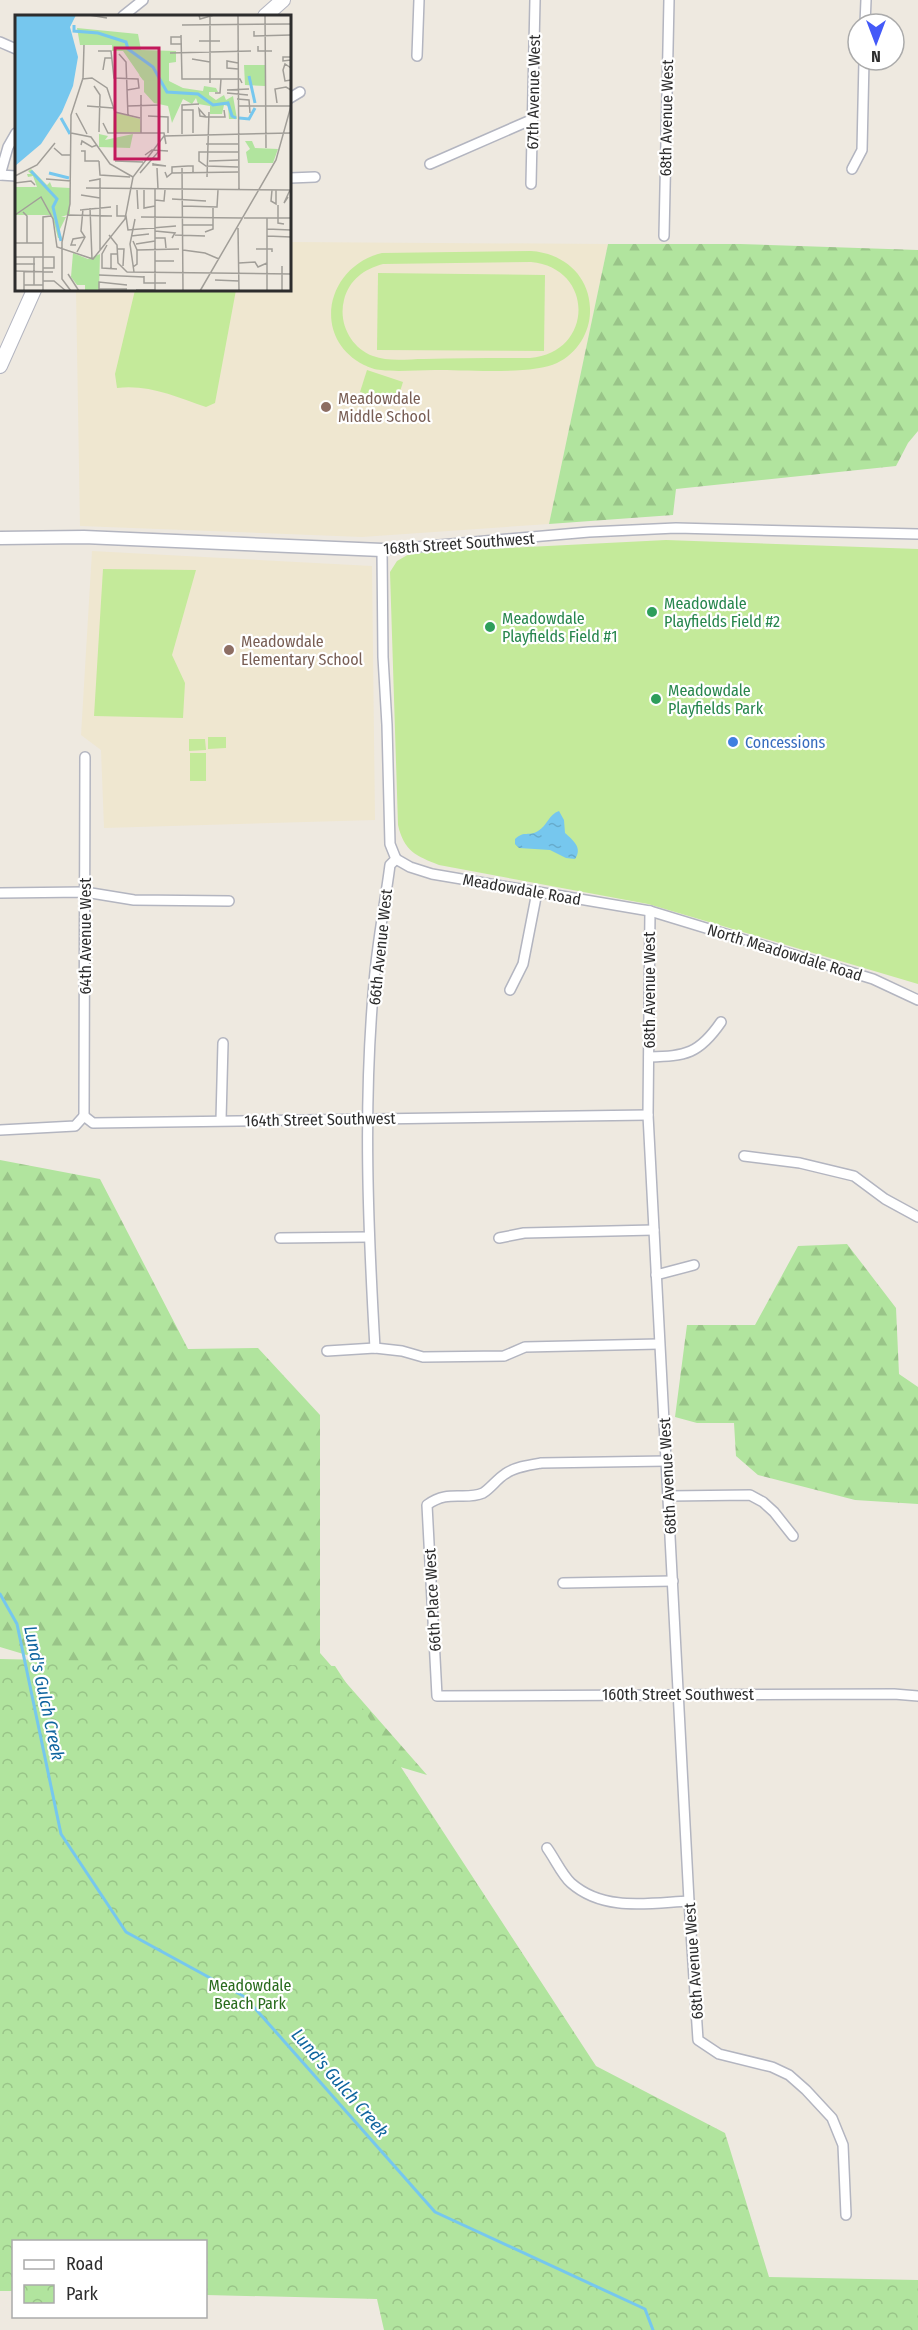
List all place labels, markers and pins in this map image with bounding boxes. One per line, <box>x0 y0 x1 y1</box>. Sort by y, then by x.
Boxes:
place label: Meadowdale Middle School <box>338 389 431 426</box>
marker: Meadowdale Middle School <box>319 400 333 414</box>
place label: Meadowdale Playfields Field #2 <box>664 594 780 631</box>
marker: Meadowdale Playfields Field #2 <box>645 605 659 619</box>
place label: Meadowdale Playfields Field #1 <box>502 609 617 646</box>
marker: Meadowdale Playfields Field #1 <box>483 620 497 634</box>
place label: Meadowdale Elementary School <box>241 632 363 669</box>
marker: Meadowdale Elementary School <box>222 643 236 657</box>
place label: Meadowdale Playfields Park <box>668 681 764 718</box>
marker: Meadowdale Playfields Park <box>649 692 663 706</box>
place label: Concessions <box>745 733 825 752</box>
marker: Concessions <box>726 735 740 749</box>

